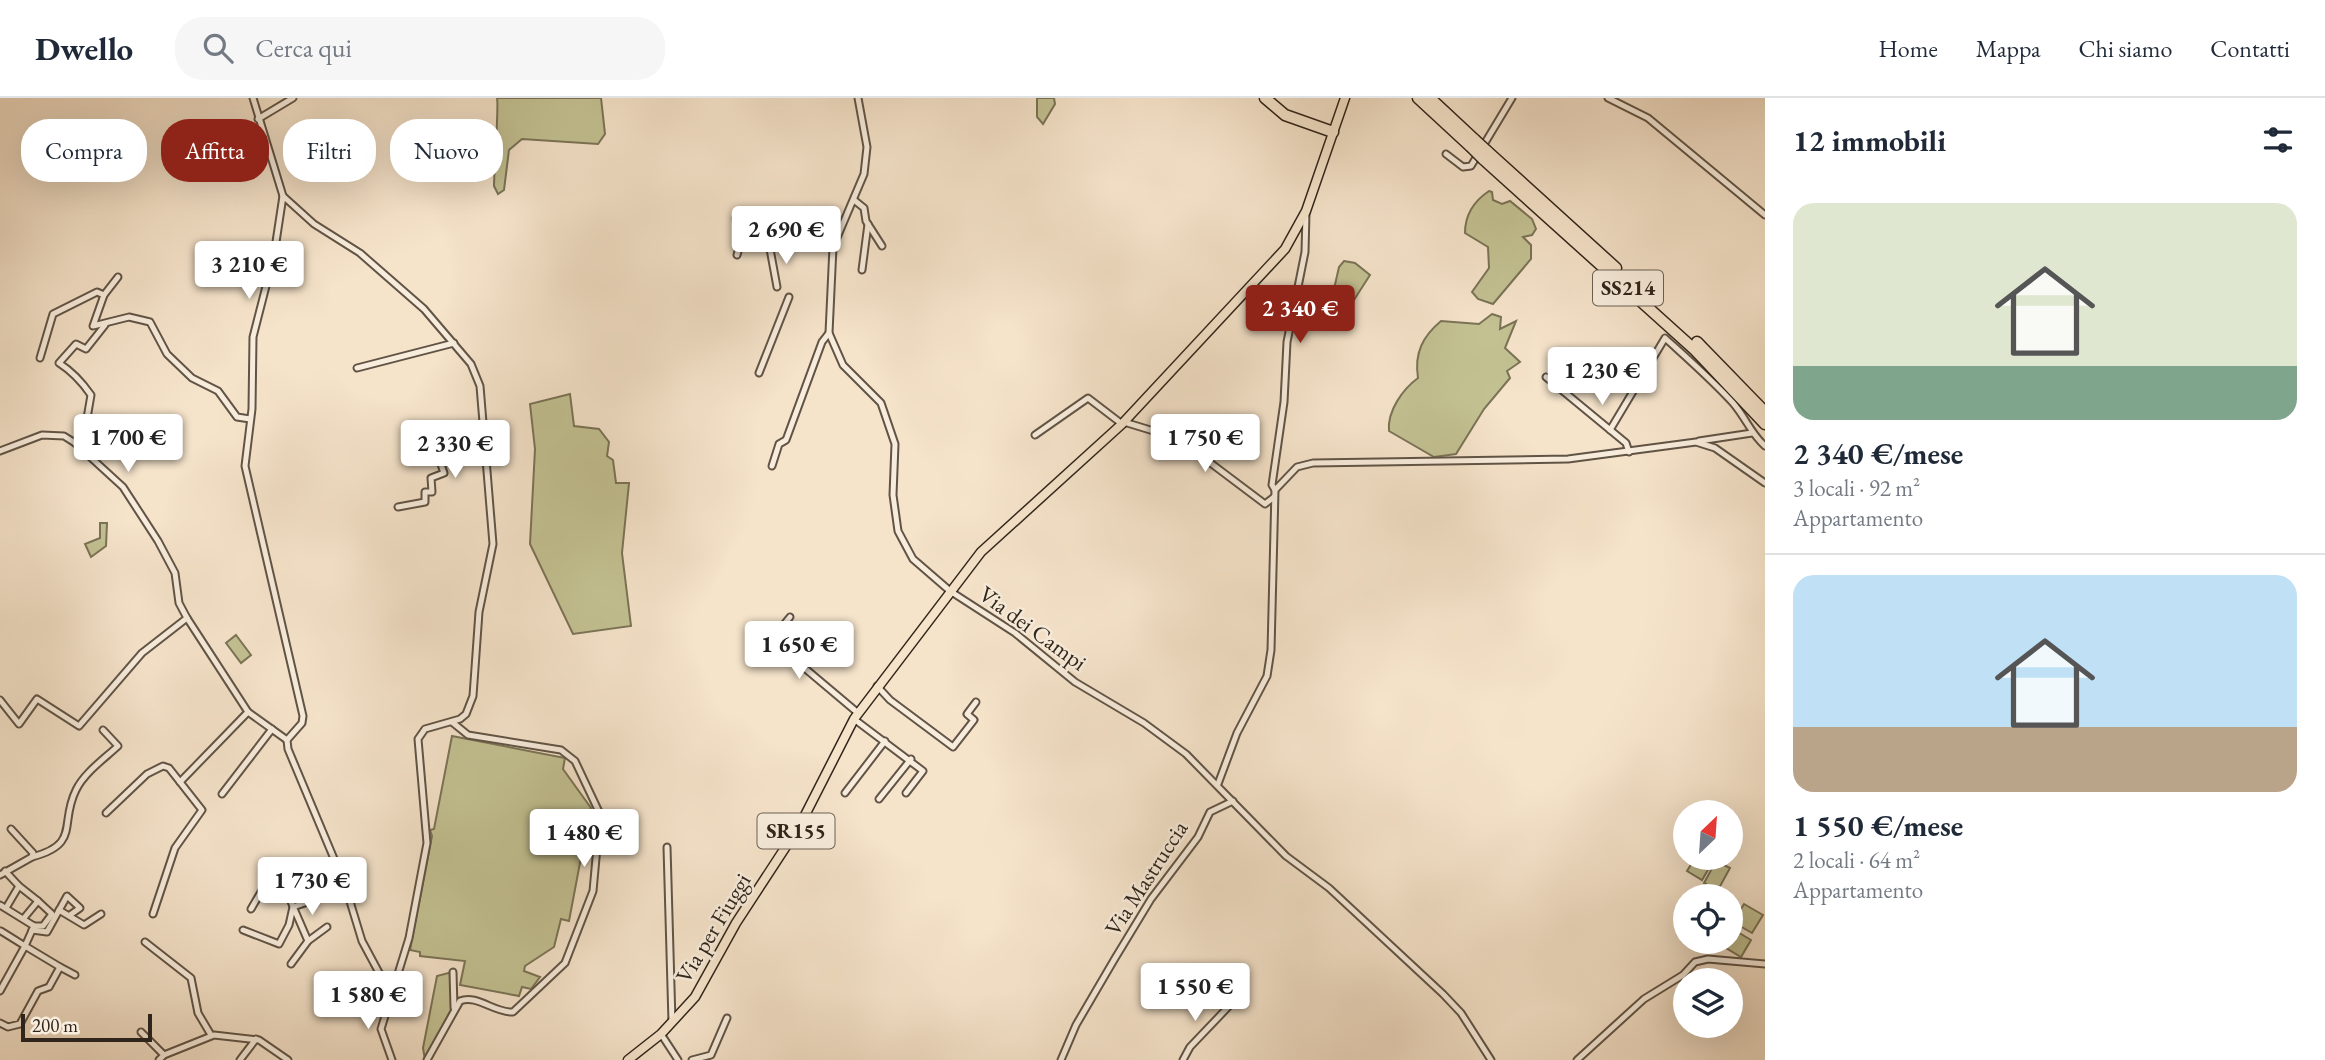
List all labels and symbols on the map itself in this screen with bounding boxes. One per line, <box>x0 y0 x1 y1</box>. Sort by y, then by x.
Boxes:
pin: 2 690 € <box>721 206 851 266</box>
pin: 3 210 € <box>184 242 314 301</box>
road number: SS214 <box>1593 270 1663 306</box>
pin: 2 340 € <box>1235 286 1365 345</box>
pin: 1 230 € <box>1537 348 1667 407</box>
pin: 1 700 € <box>63 414 193 474</box>
pin: 1 750 € <box>1140 414 1270 474</box>
pin: 2 330 € <box>390 420 520 480</box>
street label: Via dei Campi <box>973 579 1093 677</box>
pin: 1 650 € <box>734 622 864 681</box>
north arrow <box>1673 800 1743 870</box>
pin: 1 480 € <box>519 810 649 869</box>
road number: SR155 <box>758 814 834 848</box>
street label: Via Mastruccia <box>1098 814 1195 941</box>
pin: 1 730 € <box>247 858 377 917</box>
street label: Via per Fiuggi <box>669 867 758 988</box>
pin: 1 550 € <box>1130 964 1260 1023</box>
pin: 1 580 € <box>303 972 433 1031</box>
scale bar <box>21 1011 152 1043</box>

